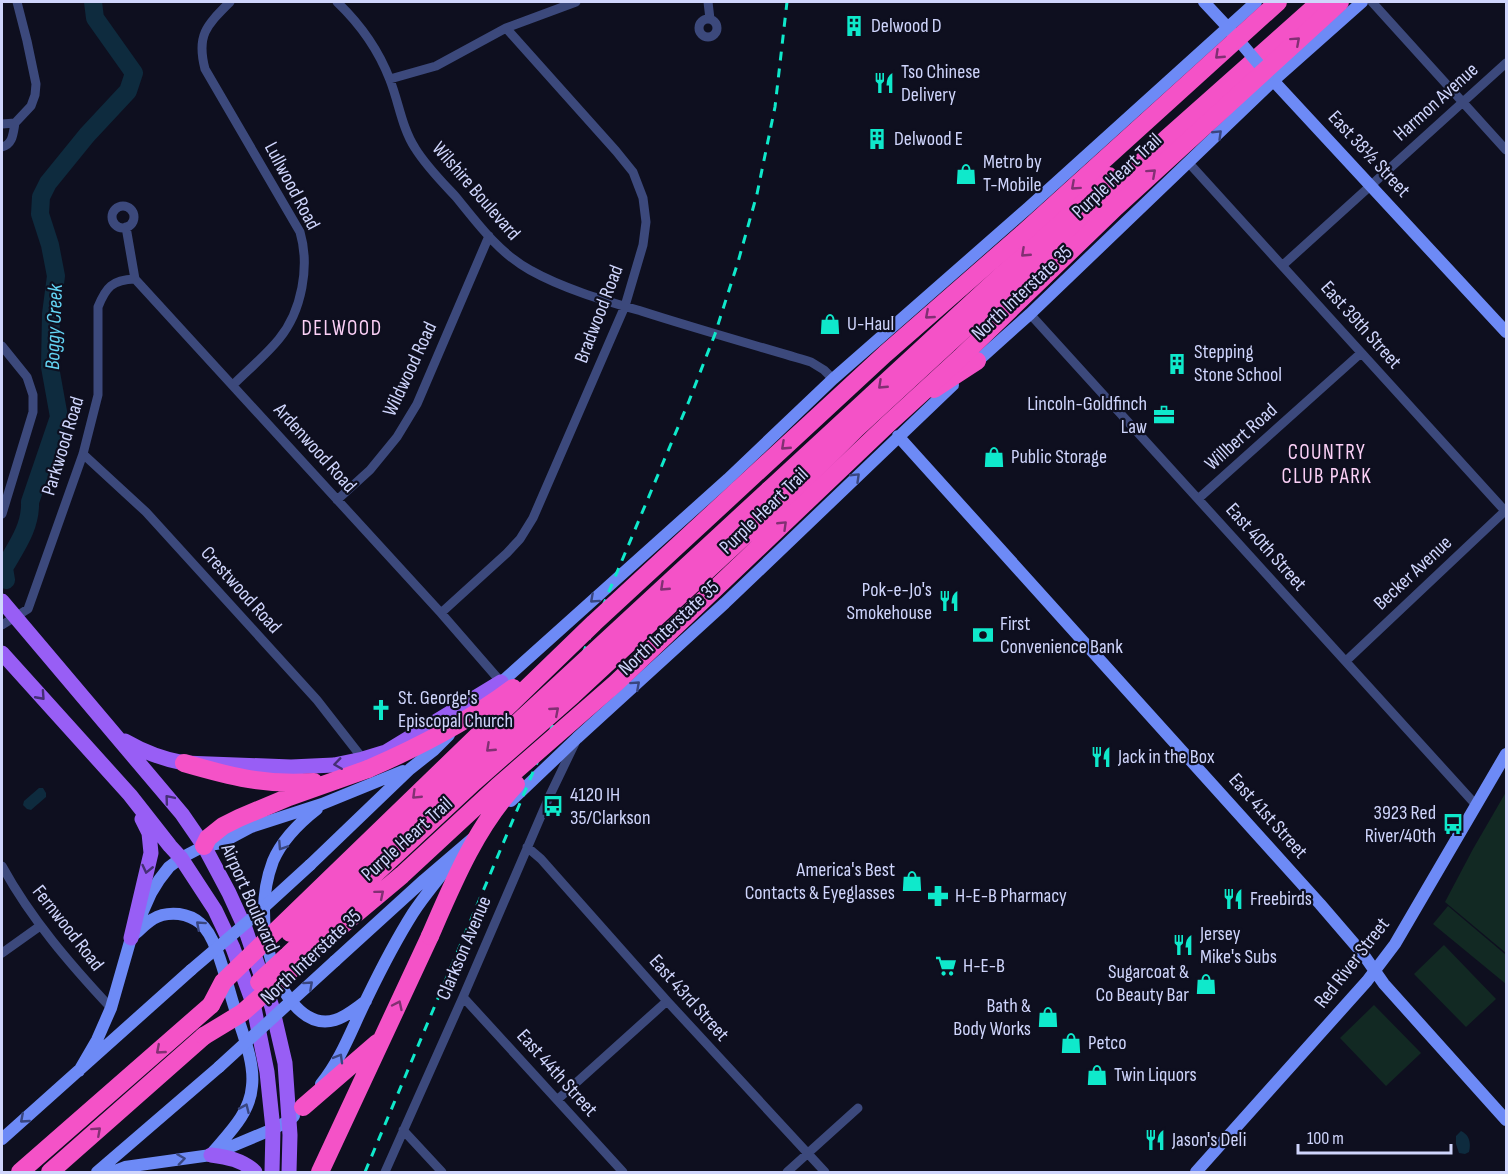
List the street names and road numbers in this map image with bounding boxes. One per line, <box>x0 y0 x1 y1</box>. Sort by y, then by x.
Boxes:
street label: Harmon Avenue <box>1389 58 1483 146</box>
street label: East 38½ Street <box>1323 106 1415 202</box>
street label: Purple Heart Trail <box>1067 128 1167 224</box>
street label: Wilshire Boulevard <box>427 137 525 245</box>
street label: Lullwood Road <box>259 138 325 234</box>
street label: North Interstate 35 <box>967 240 1077 346</box>
street label: Bradwood Road <box>569 262 629 366</box>
street label: East 39th Street <box>1315 276 1407 374</box>
street label: Wildwood Road <box>378 318 442 420</box>
street label: Parkwood Road <box>37 394 89 498</box>
street label: Ardenwood Road <box>268 398 361 498</box>
street label: Willbert Road <box>1200 398 1282 476</box>
street label: Purple Heart Trail <box>715 463 813 559</box>
street label: East 40th Street <box>1220 498 1312 596</box>
street label: Becker Avenue <box>1369 531 1457 615</box>
street label: Crestwood Road <box>196 541 286 639</box>
street label: North Interstate 35 <box>614 575 724 681</box>
street label: East 41st Street <box>1224 769 1312 863</box>
street label: Purple Heart Trail <box>357 792 457 886</box>
street label: Airport Boulevard <box>215 839 285 956</box>
street label: Fernwood Road <box>27 880 109 976</box>
street label: Clarkson Avenue <box>431 893 497 1003</box>
street label: North Interstate 35 <box>256 904 366 1010</box>
street label: Red River Street <box>1309 913 1395 1013</box>
street label: East 43rd Street <box>644 950 734 1046</box>
street label: East 44th Street <box>512 1024 602 1122</box>

